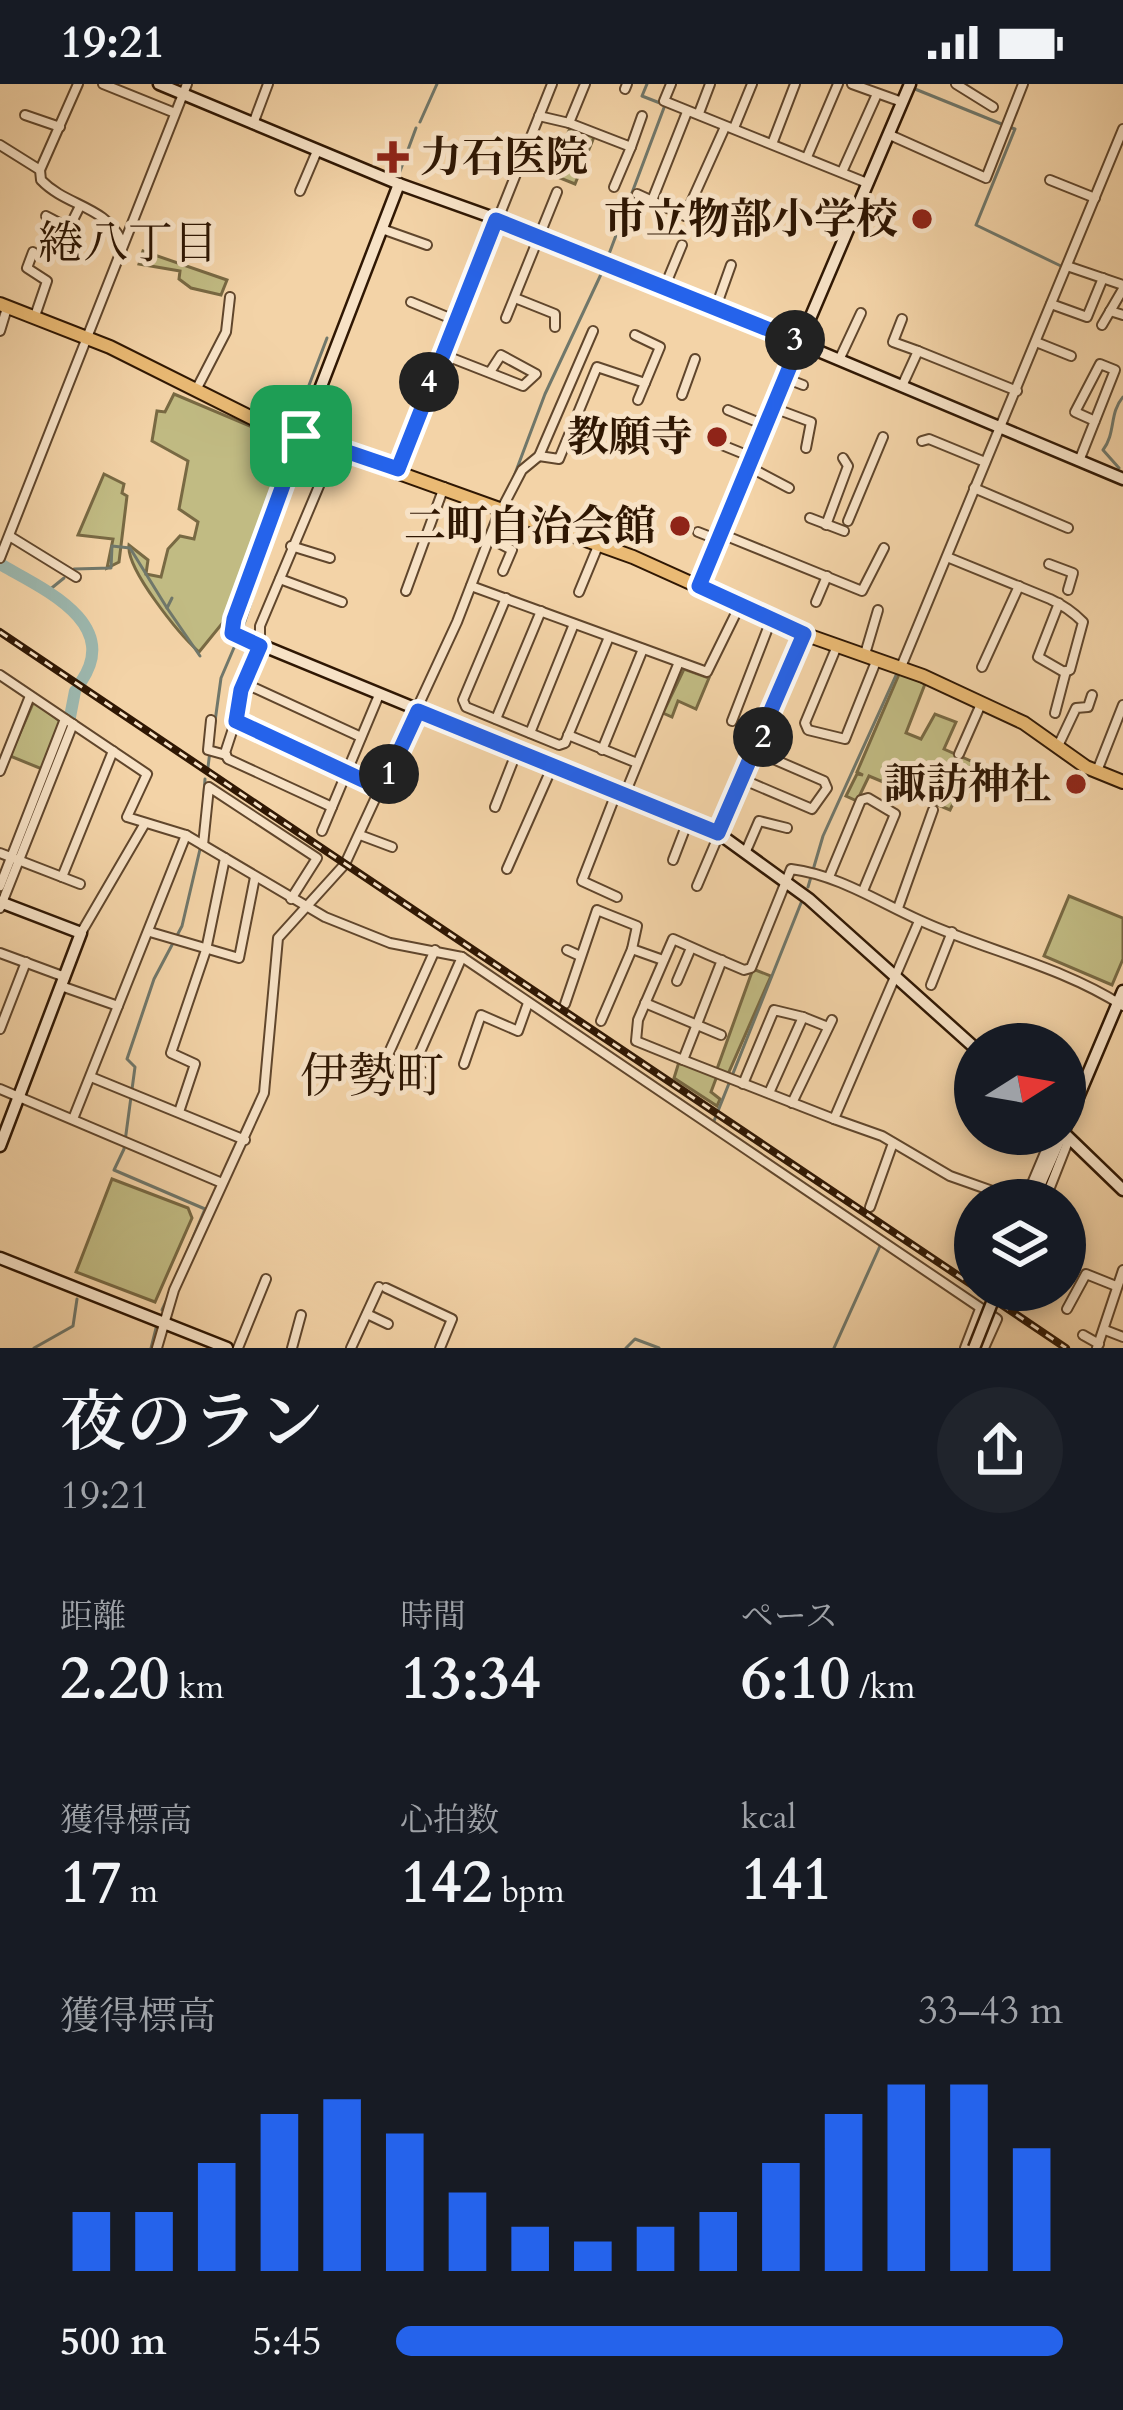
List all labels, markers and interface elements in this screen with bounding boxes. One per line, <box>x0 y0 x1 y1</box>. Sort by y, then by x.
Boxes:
text: 19:21 <box>60 12 165 73</box>
place label: 力石医院 <box>420 129 588 186</box>
marker: 力石医院 <box>377 141 409 173</box>
place label: 市立物部小学校 <box>604 191 898 248</box>
marker: 市立物部小学校 <box>909 206 935 232</box>
district label: 綣八丁目 <box>38 213 218 274</box>
pin: 3 <box>765 310 825 370</box>
text: 3 <box>787 317 803 362</box>
pin: 4 <box>399 352 459 412</box>
text: 4 <box>421 359 437 404</box>
pin <box>250 385 352 487</box>
icon: arrive <box>268 403 334 469</box>
place label: 教願寺 <box>567 409 693 466</box>
marker: 教願寺 <box>704 424 730 450</box>
place label: 二町自治会館 <box>404 498 656 555</box>
marker: 二町自治会館 <box>667 513 693 539</box>
pin: 2 <box>733 707 793 767</box>
text: 2 <box>755 714 771 759</box>
pin: 1 <box>359 744 419 804</box>
text: 1 <box>381 751 397 796</box>
place label: 諏訪神社 <box>884 756 1052 813</box>
marker: 諏訪神社 <box>1063 771 1089 797</box>
north arrow <box>954 1023 1086 1155</box>
map controls <box>954 1023 1086 1311</box>
district label: 伊勢町 <box>300 1044 444 1109</box>
button: layers <box>954 1179 1086 1311</box>
text: 夜のラン <box>60 1379 324 1468</box>
button: share <box>937 1387 1063 1513</box>
text: 19:21 <box>60 1469 150 1522</box>
text: 距離 <box>60 1594 126 1639</box>
text: 時間 <box>400 1594 466 1639</box>
text: ペース <box>741 1594 838 1639</box>
text: 2.20 <box>60 1639 170 1720</box>
text: 13:34 <box>400 1639 541 1720</box>
text: 6:10 <box>741 1639 850 1720</box>
text: km <box>170 1665 224 1710</box>
text: /km <box>850 1665 915 1710</box>
text: kcal <box>741 1795 796 1840</box>
text: 獲得標高 <box>60 1798 192 1843</box>
text: 心拍数 <box>400 1798 499 1843</box>
text: 141 <box>741 1840 833 1921</box>
text: 17 <box>60 1843 121 1924</box>
text: 142 <box>400 1843 493 1924</box>
text: m <box>121 1869 158 1914</box>
text: bpm <box>493 1869 565 1914</box>
text: 33–43 m <box>918 1984 1063 2037</box>
text: 獲得標高 <box>60 1990 216 2043</box>
text: 500 m <box>60 2315 166 2368</box>
text: 5:45 <box>252 2315 322 2368</box>

